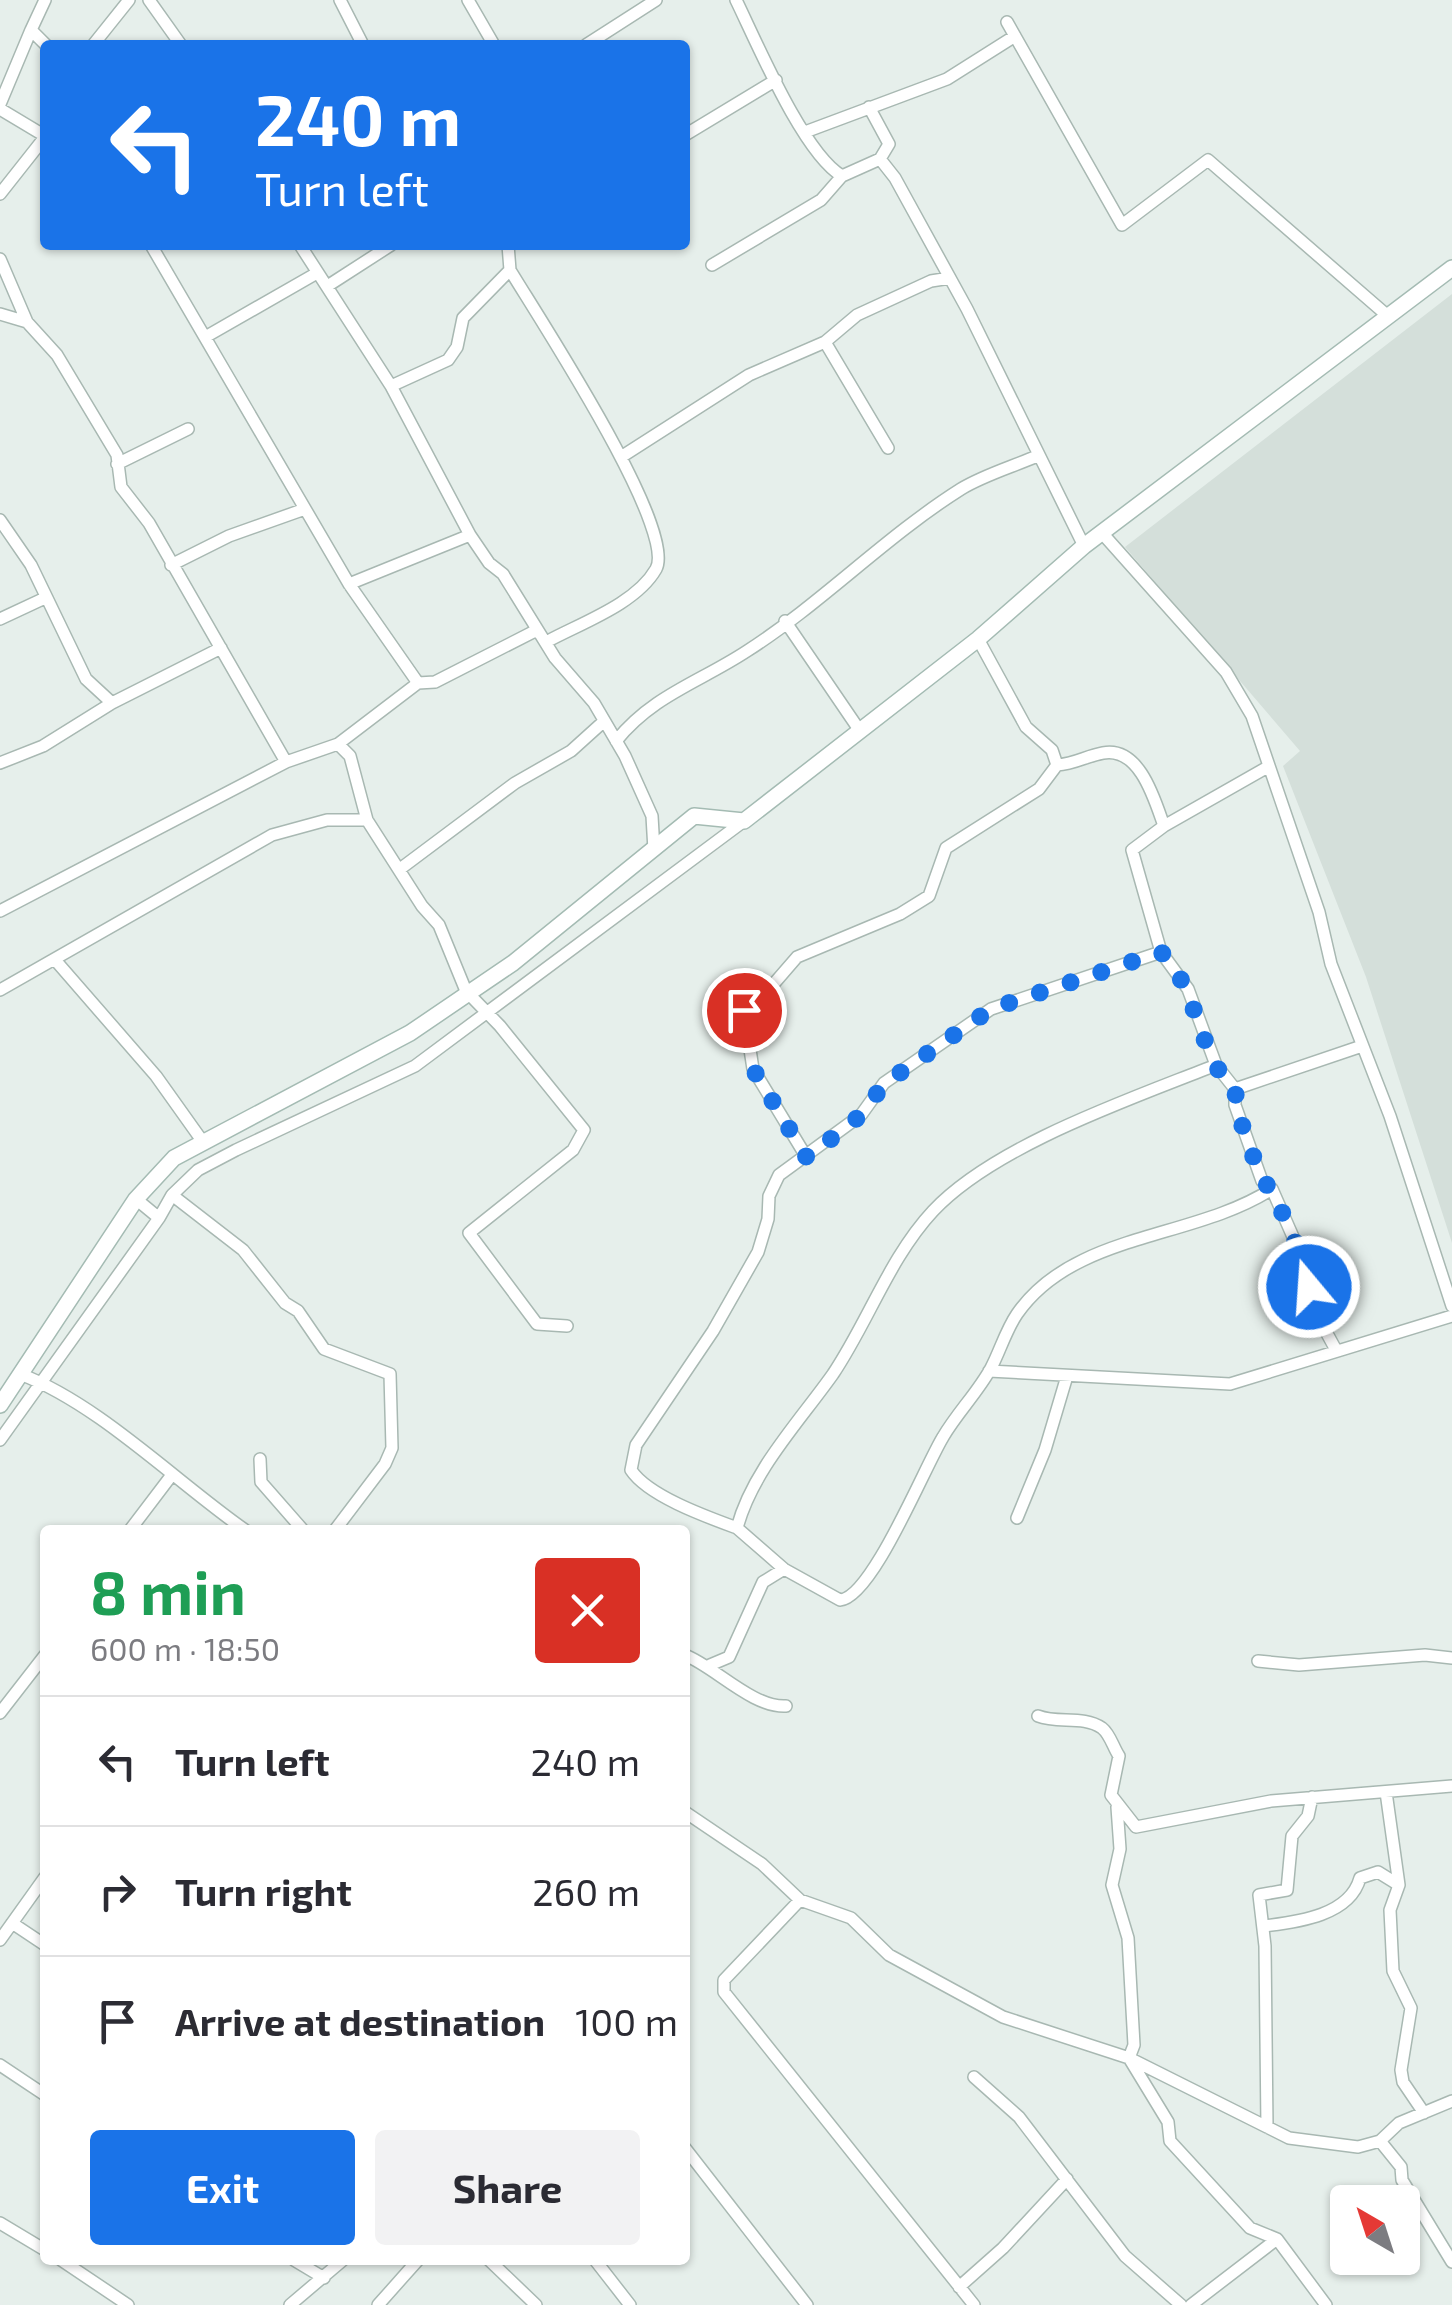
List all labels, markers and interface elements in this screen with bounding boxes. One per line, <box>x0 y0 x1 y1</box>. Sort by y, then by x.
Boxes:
text: 240 m <box>255 76 461 160</box>
icon: left <box>90 80 220 210</box>
text: Turn left <box>255 161 429 215</box>
pin <box>702 968 787 1053</box>
icon: arrive <box>717 983 772 1038</box>
position arrow <box>1257 1235 1361 1339</box>
text: 8 min <box>90 1555 246 1627</box>
button: close <box>535 1558 640 1663</box>
text: 600 m · 18:50 <box>90 1629 280 1667</box>
icon: left <box>90 1734 145 1789</box>
text: Turn left <box>175 1738 330 1784</box>
text: 240 m <box>531 1738 640 1784</box>
icon: right <box>90 1864 145 1919</box>
text: Turn right <box>175 1868 352 1914</box>
text: 260 m <box>532 1868 640 1914</box>
icon: arrive <box>90 1994 145 2049</box>
text: Arrive at destination <box>175 1998 545 2044</box>
text: 100 m <box>575 1998 678 2044</box>
button: Exit <box>90 2130 355 2245</box>
button: Share <box>375 2130 640 2245</box>
north arrow <box>1330 2185 1420 2275</box>
map controls <box>1330 2185 1420 2275</box>

